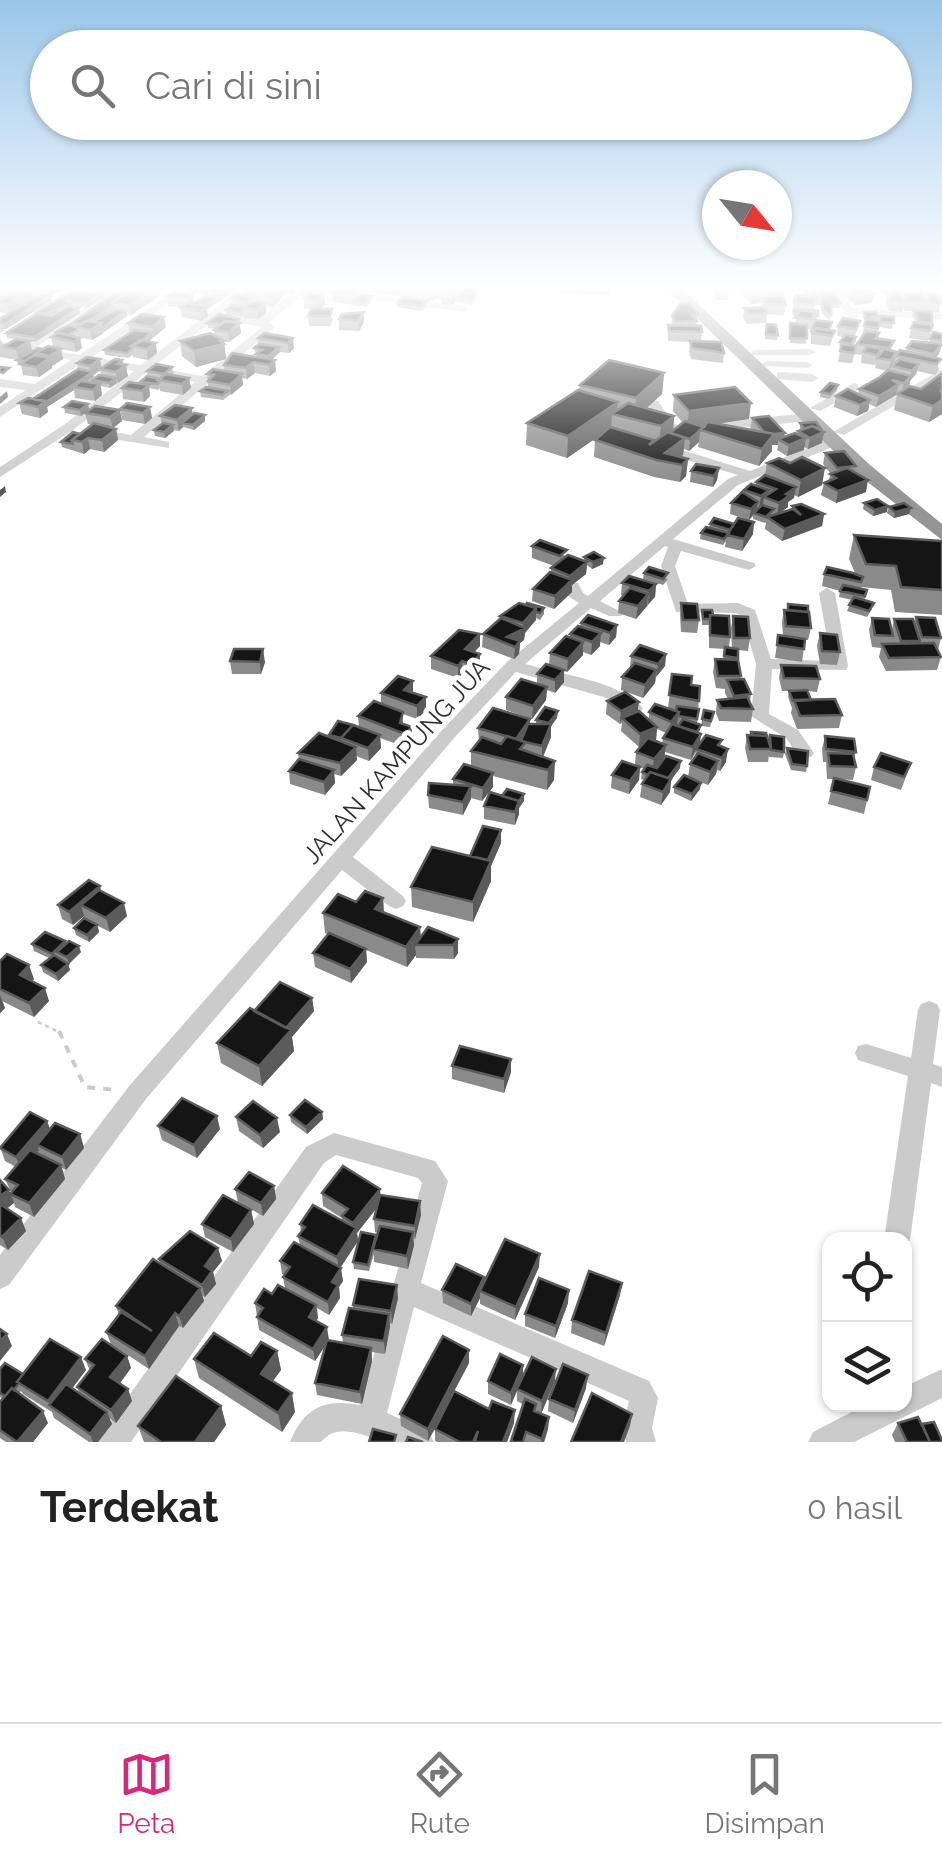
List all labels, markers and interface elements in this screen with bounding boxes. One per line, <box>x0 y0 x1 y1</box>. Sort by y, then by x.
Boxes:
search box <box>30 30 912 140</box>
icon: search <box>65 58 120 113</box>
text: Cari di sini <box>145 63 322 108</box>
north arrow <box>702 170 792 260</box>
street label: JALAN KAMPUNG JUA <box>296 652 496 869</box>
map controls <box>822 1232 912 1412</box>
button: locate <box>822 1232 912 1322</box>
button: layers <box>822 1322 912 1412</box>
text: Terdekat <box>40 1483 219 1532</box>
text: 0 hasil <box>807 1489 902 1526</box>
tab: Peta <box>117 1747 175 1840</box>
tab: Rute <box>410 1747 470 1840</box>
tab: Disimpan <box>704 1747 825 1840</box>

